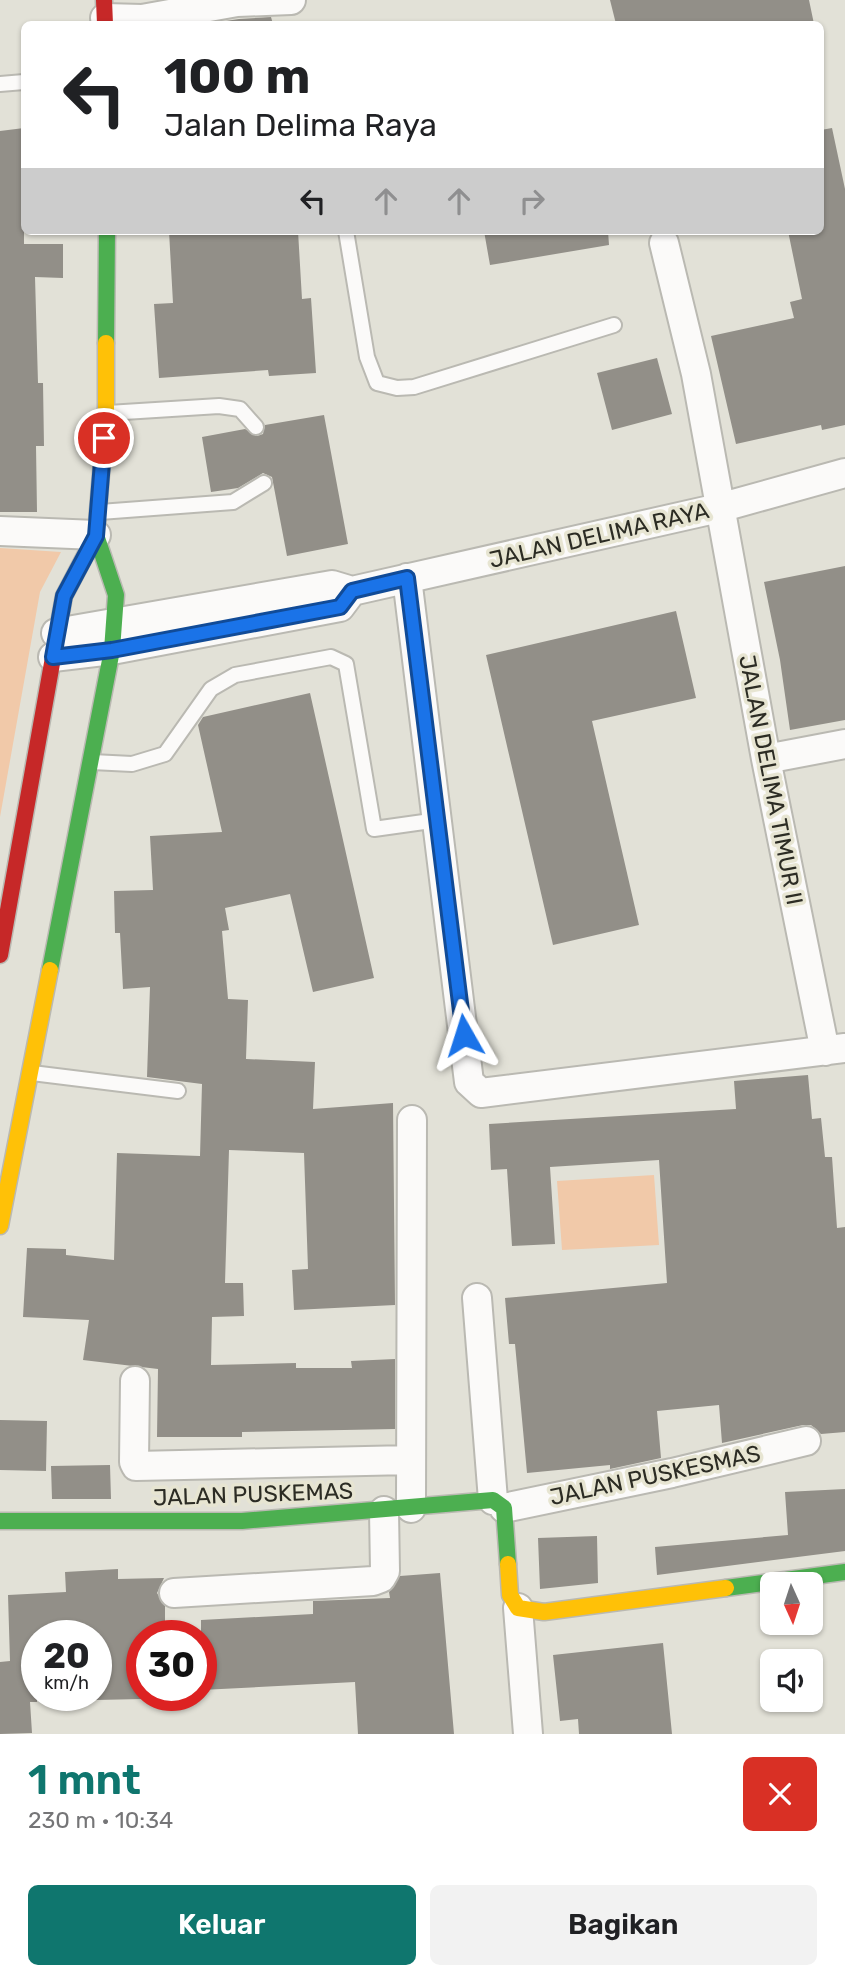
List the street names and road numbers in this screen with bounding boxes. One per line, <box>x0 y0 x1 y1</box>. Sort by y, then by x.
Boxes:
street label: JALAN DELIMA RAYA <box>486 496 712 574</box>
street label: JALAN DELIMA TIMUR II <box>733 653 809 907</box>
street label: JALAN PUSKESMAS <box>547 1439 763 1511</box>
street label: JALAN PUSKEMAS <box>152 1477 354 1511</box>

